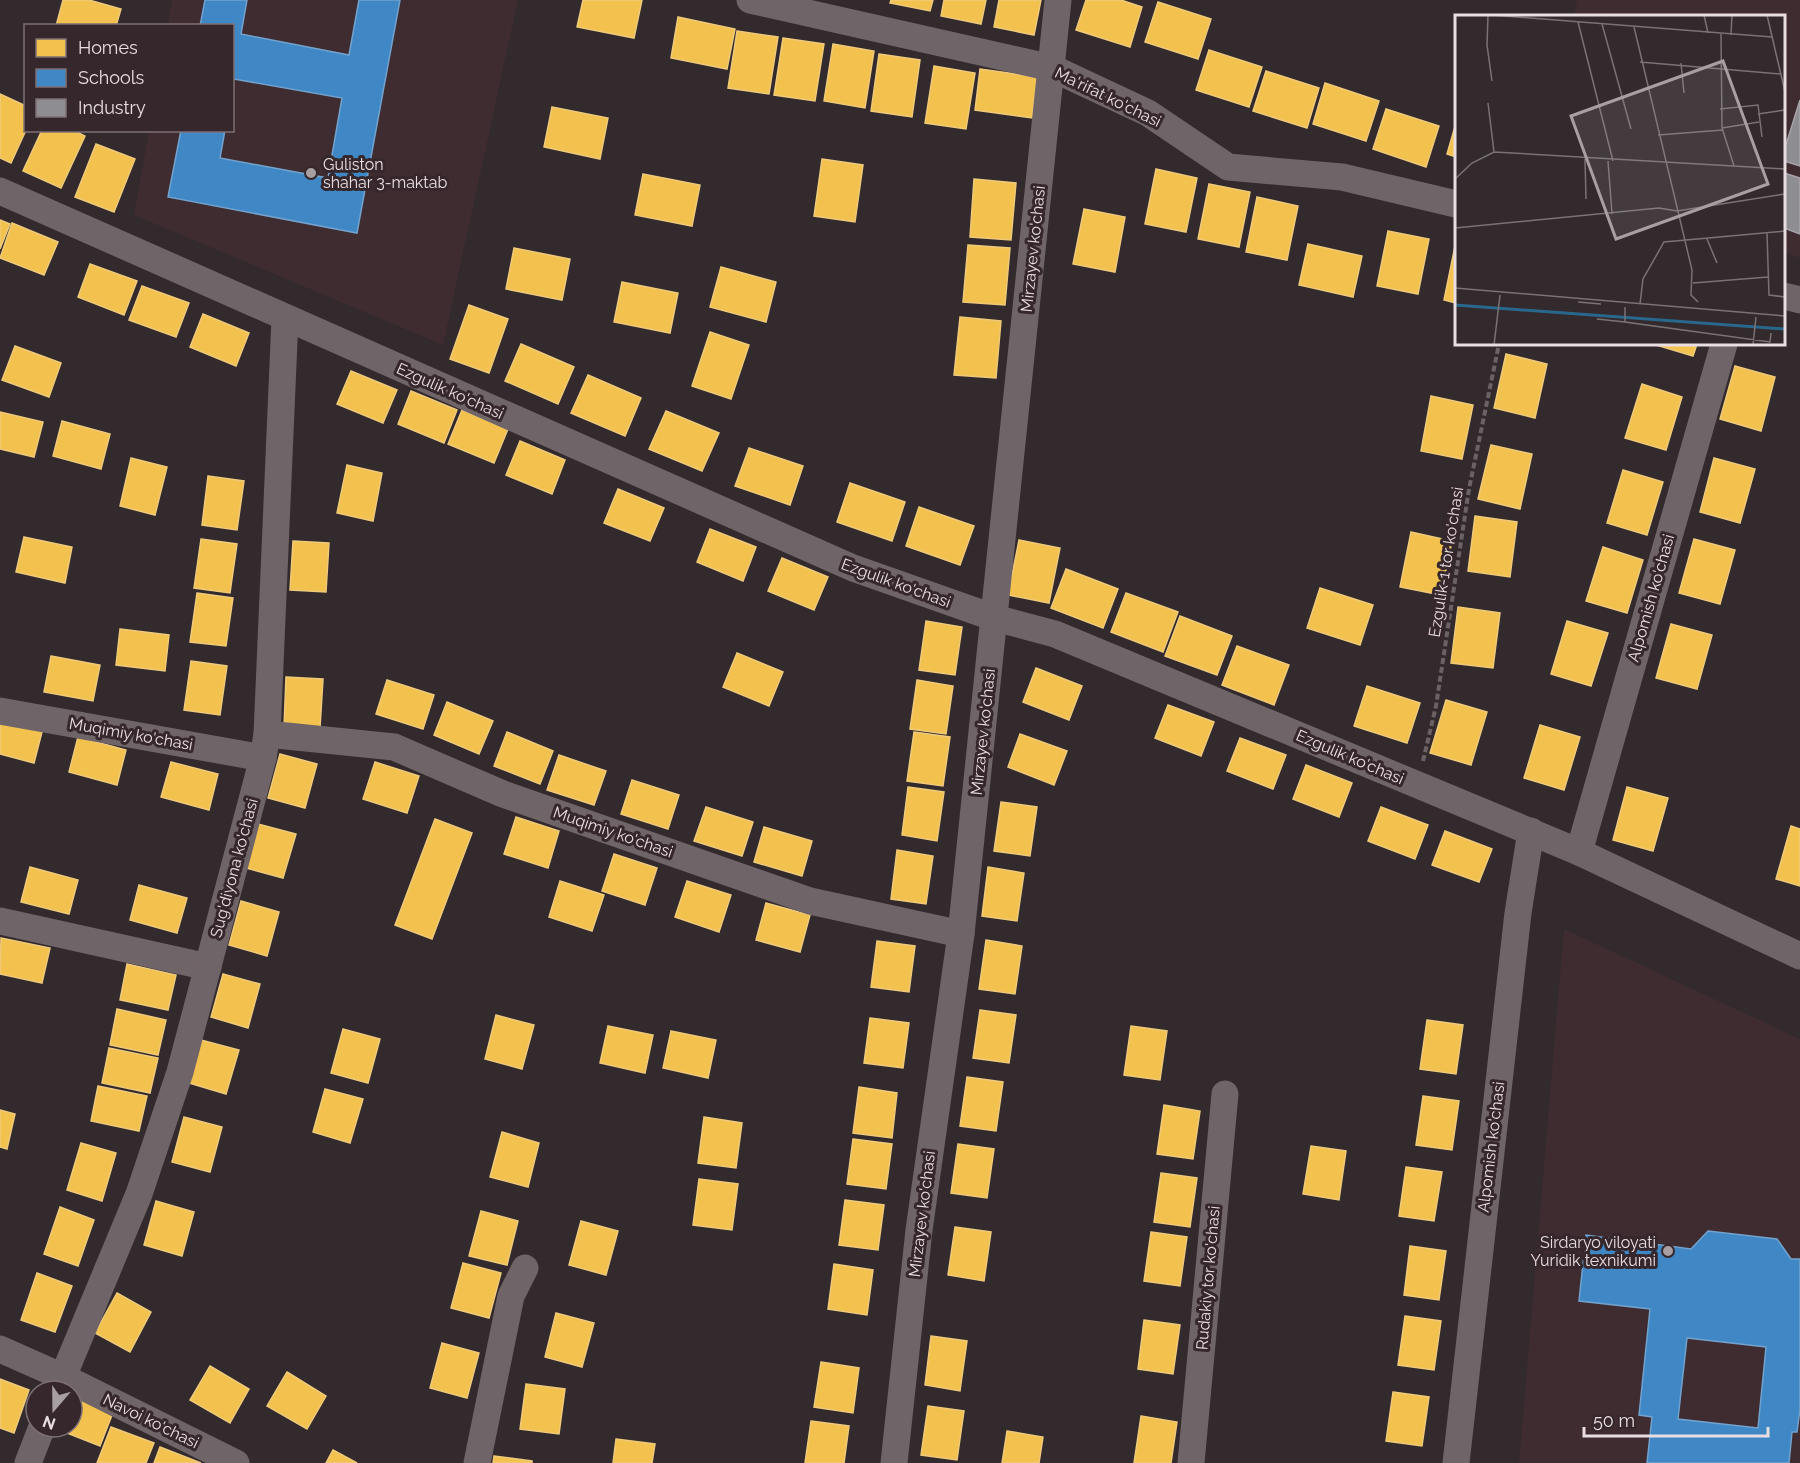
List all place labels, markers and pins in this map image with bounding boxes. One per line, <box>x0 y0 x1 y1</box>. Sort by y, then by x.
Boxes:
place label: Guliston shahar 3-maktab <box>323 155 447 192</box>
marker: Guliston shahar 3-maktab <box>304 166 318 180</box>
place label: Sirdaryo viloyati Yuridik texnikumi <box>1531 1233 1656 1270</box>
marker: Sirdaryo viloyati Yuridik texnikumi <box>1661 1244 1675 1258</box>

